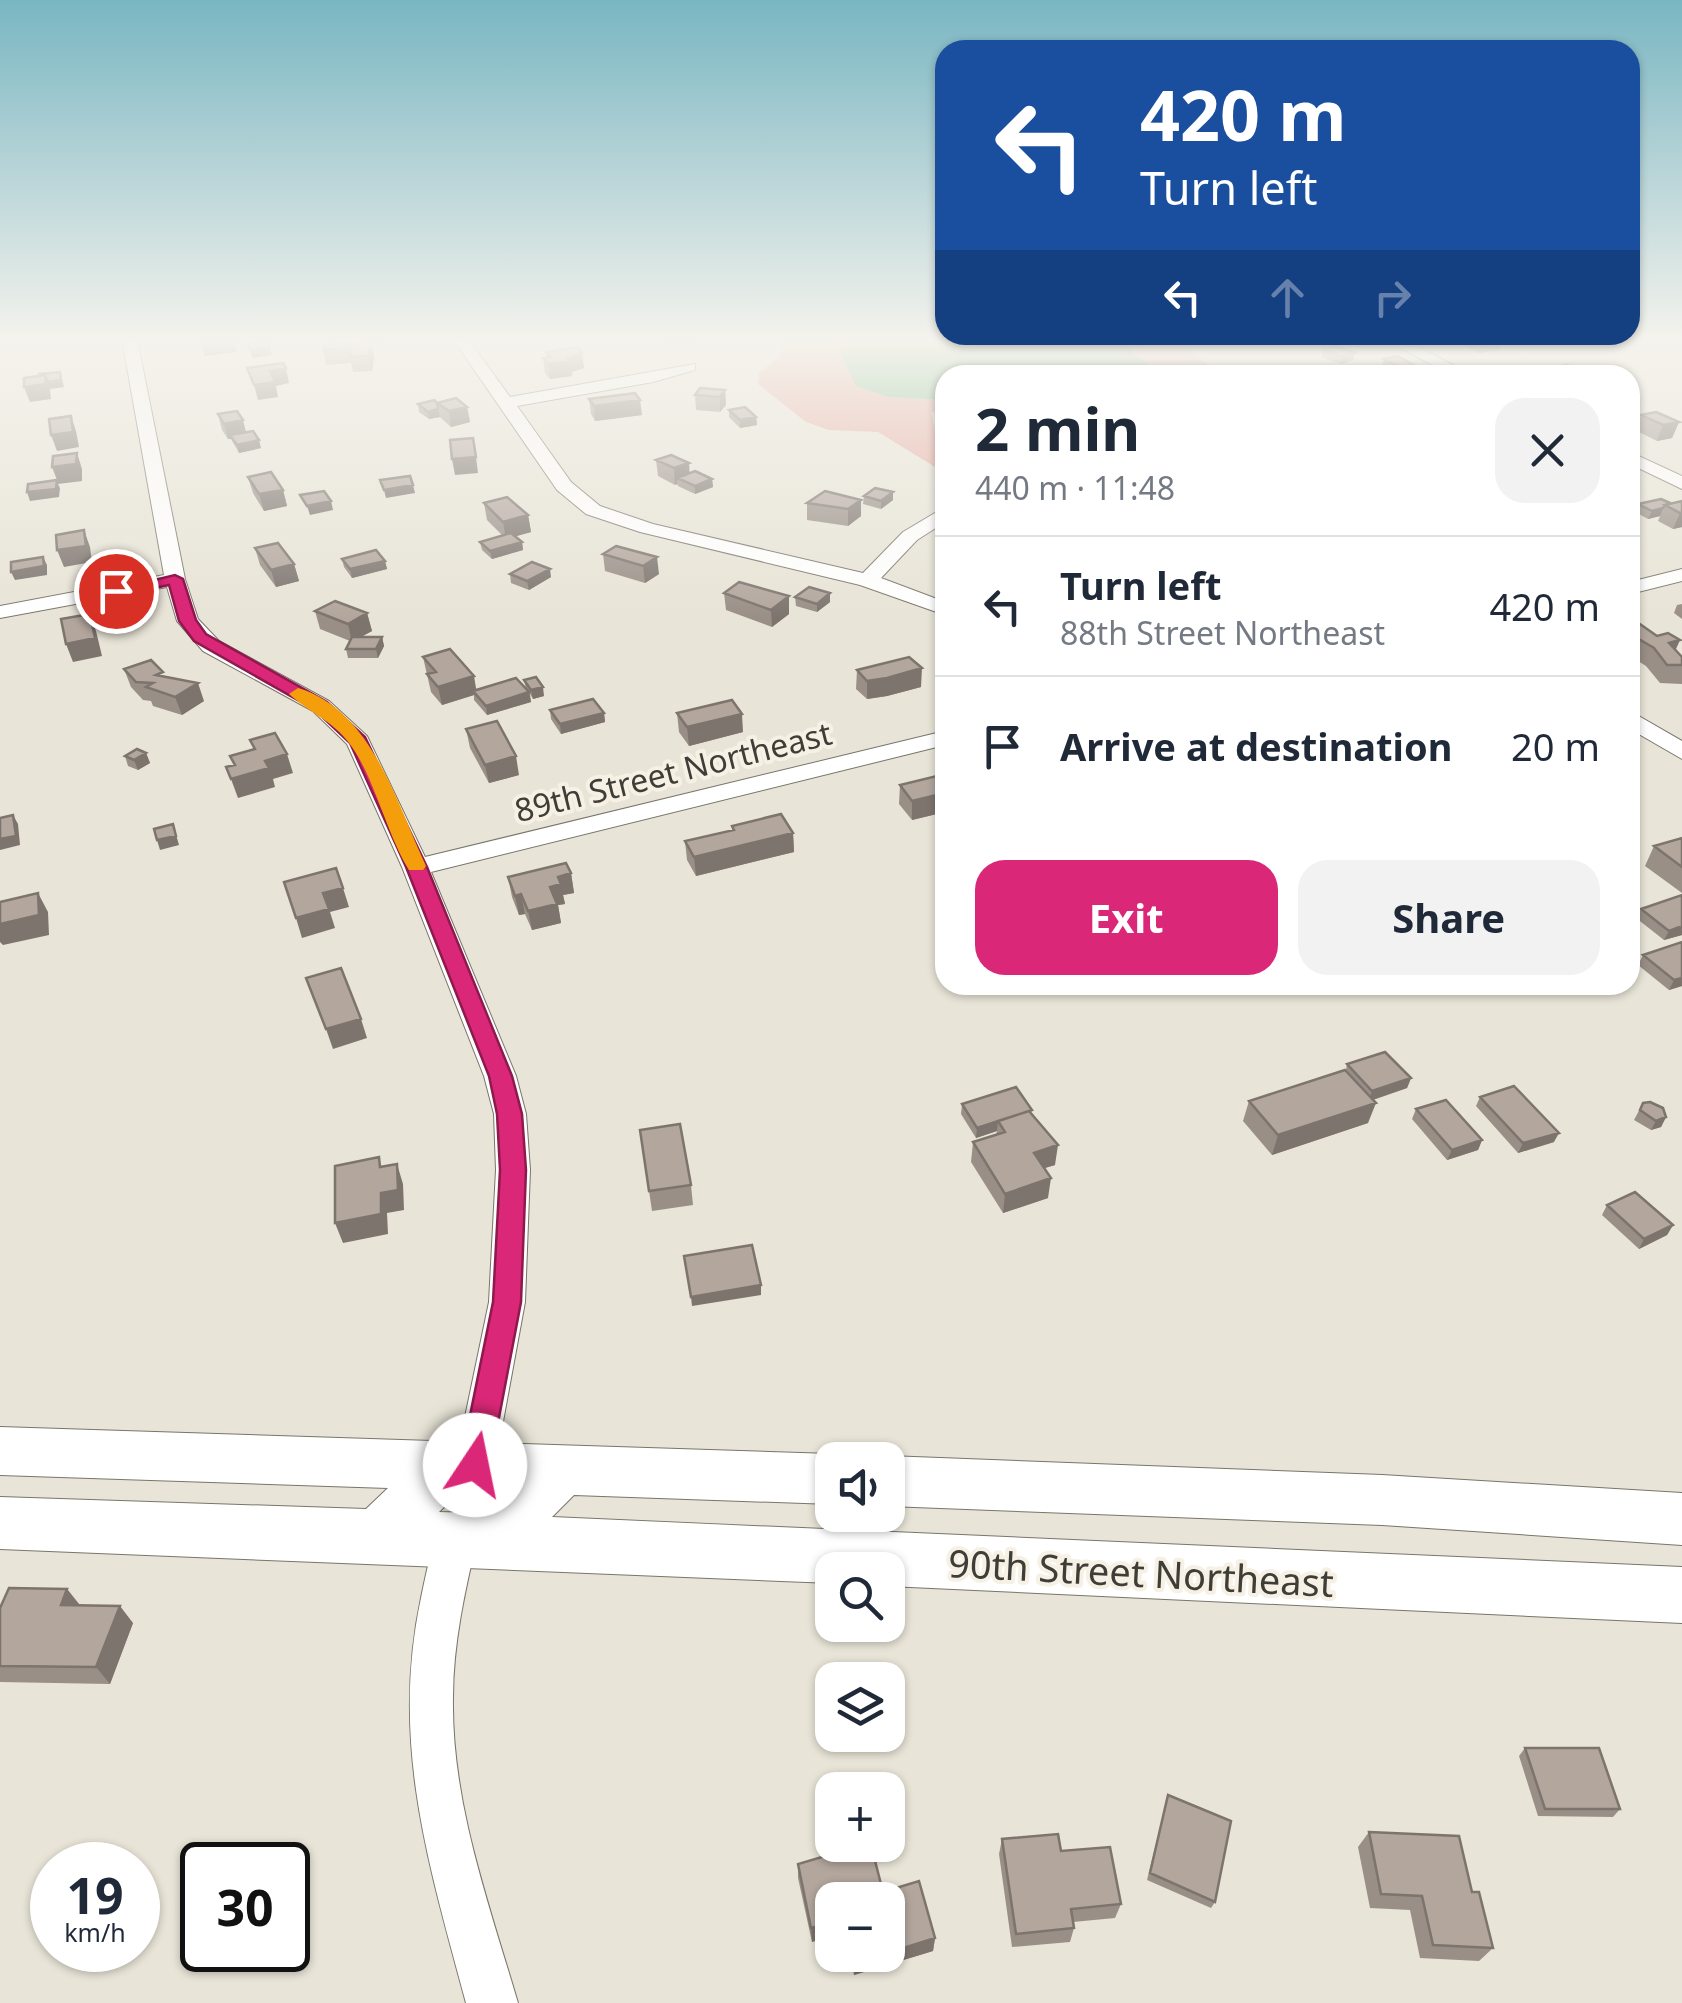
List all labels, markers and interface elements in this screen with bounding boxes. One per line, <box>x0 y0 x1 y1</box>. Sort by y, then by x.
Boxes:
text: 420 m <box>1140 66 1347 162</box>
icon: left <box>975 80 1105 210</box>
text: Turn left <box>1140 157 1317 218</box>
icon: left <box>1155 270 1210 325</box>
icon: ahead <box>1260 270 1315 325</box>
icon: right <box>1365 270 1420 325</box>
text: 2 min <box>975 387 1140 469</box>
button: close <box>1495 398 1600 503</box>
text: 440 m · 11:48 <box>975 466 1175 509</box>
pin <box>74 549 159 634</box>
text: Turn left <box>1060 559 1222 611</box>
icon: arrive <box>89 564 144 619</box>
icon: left <box>975 579 1030 634</box>
text: 420 m <box>1489 580 1600 632</box>
text: 88th Street Northeast <box>1060 611 1385 654</box>
street label: 89th Street Northeast <box>510 711 836 831</box>
icon: arrive <box>975 719 1030 774</box>
text: Arrive at destination <box>1060 720 1452 772</box>
text: 20 m <box>1511 720 1600 772</box>
button: Exit <box>975 860 1278 975</box>
button: Share <box>1298 860 1600 975</box>
position arrow <box>423 1413 527 1517</box>
map controls <box>815 1442 905 1972</box>
button: sound <box>815 1442 905 1532</box>
street label: 90th Street Northeast <box>947 1536 1335 1608</box>
button: search <box>815 1552 905 1642</box>
button: layers <box>815 1662 905 1752</box>
button: + <box>815 1772 905 1862</box>
speed limit sign: 30 <box>180 1842 310 1972</box>
text: 19 <box>66 1861 124 1929</box>
button: − <box>815 1882 905 1972</box>
text: km/h <box>64 1915 126 1949</box>

